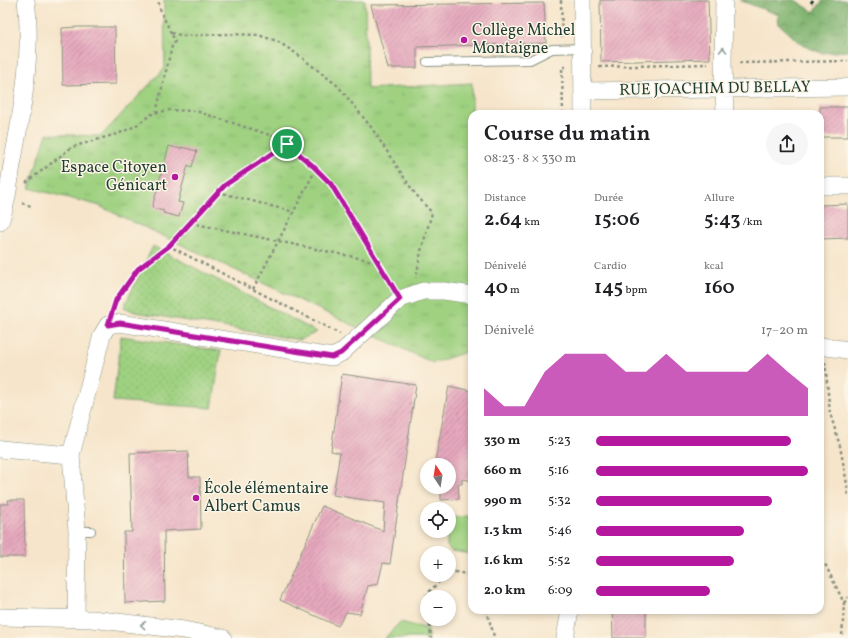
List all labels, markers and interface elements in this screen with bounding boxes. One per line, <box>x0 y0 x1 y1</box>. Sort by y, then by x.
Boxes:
place label: Collège Michel Montaigne <box>472 20 575 60</box>
marker: Collège Michel Montaigne <box>459 35 469 45</box>
one-way arrow <box>719 47 727 53</box>
street label: RUE JOACHIM DU BELLAY <box>619 76 811 102</box>
text: Course du matin <box>484 119 650 150</box>
button: share <box>766 123 808 165</box>
pin <box>270 127 304 161</box>
icon: arrive <box>276 133 298 155</box>
text: 08:23 · 8 × 330 m <box>484 150 576 168</box>
place label: Espace Citoyen Génicart <box>61 157 167 197</box>
marker: Espace Citoyen Génicart <box>170 172 180 182</box>
text: Distance <box>484 191 526 206</box>
text: Durée <box>594 191 623 206</box>
text: Allure <box>704 191 734 206</box>
text: 2.64 <box>484 206 522 234</box>
text: 15:06 <box>594 206 640 234</box>
text: 5:43 <box>704 206 740 234</box>
text: km <box>522 215 540 230</box>
text: /km <box>740 215 762 230</box>
text: Dénivelé <box>484 259 527 274</box>
text: Cardio <box>594 259 627 274</box>
text: kcal <box>704 259 724 274</box>
text: 40 <box>484 274 508 302</box>
text: 145 <box>594 274 623 302</box>
text: 160 <box>704 274 735 302</box>
text: m <box>508 283 520 298</box>
text: bpm <box>623 283 647 298</box>
text: Dénivelé <box>484 322 534 340</box>
text: 17–20 m <box>761 322 808 340</box>
text: 330 m <box>484 432 520 450</box>
text: 5:23 <box>548 432 571 450</box>
north arrow <box>420 458 456 494</box>
map controls <box>420 458 456 626</box>
text: 660 m <box>484 462 521 480</box>
text: 5:16 <box>548 462 569 480</box>
place label: École élémentaire Albert Camus <box>204 478 329 518</box>
text: 990 m <box>484 492 522 510</box>
text: 5:32 <box>548 492 571 510</box>
marker: École élémentaire Albert Camus <box>191 493 201 503</box>
button: locate <box>420 502 456 538</box>
text: 1.3 km <box>484 522 522 540</box>
text: 5:46 <box>548 522 572 540</box>
button: + <box>420 546 456 582</box>
text: 1.6 km <box>484 552 523 570</box>
text: 5:52 <box>548 552 571 570</box>
text: 2.0 km <box>484 582 526 600</box>
text: 6:09 <box>548 582 572 600</box>
button: − <box>420 590 456 626</box>
one-way arrow <box>140 621 146 630</box>

